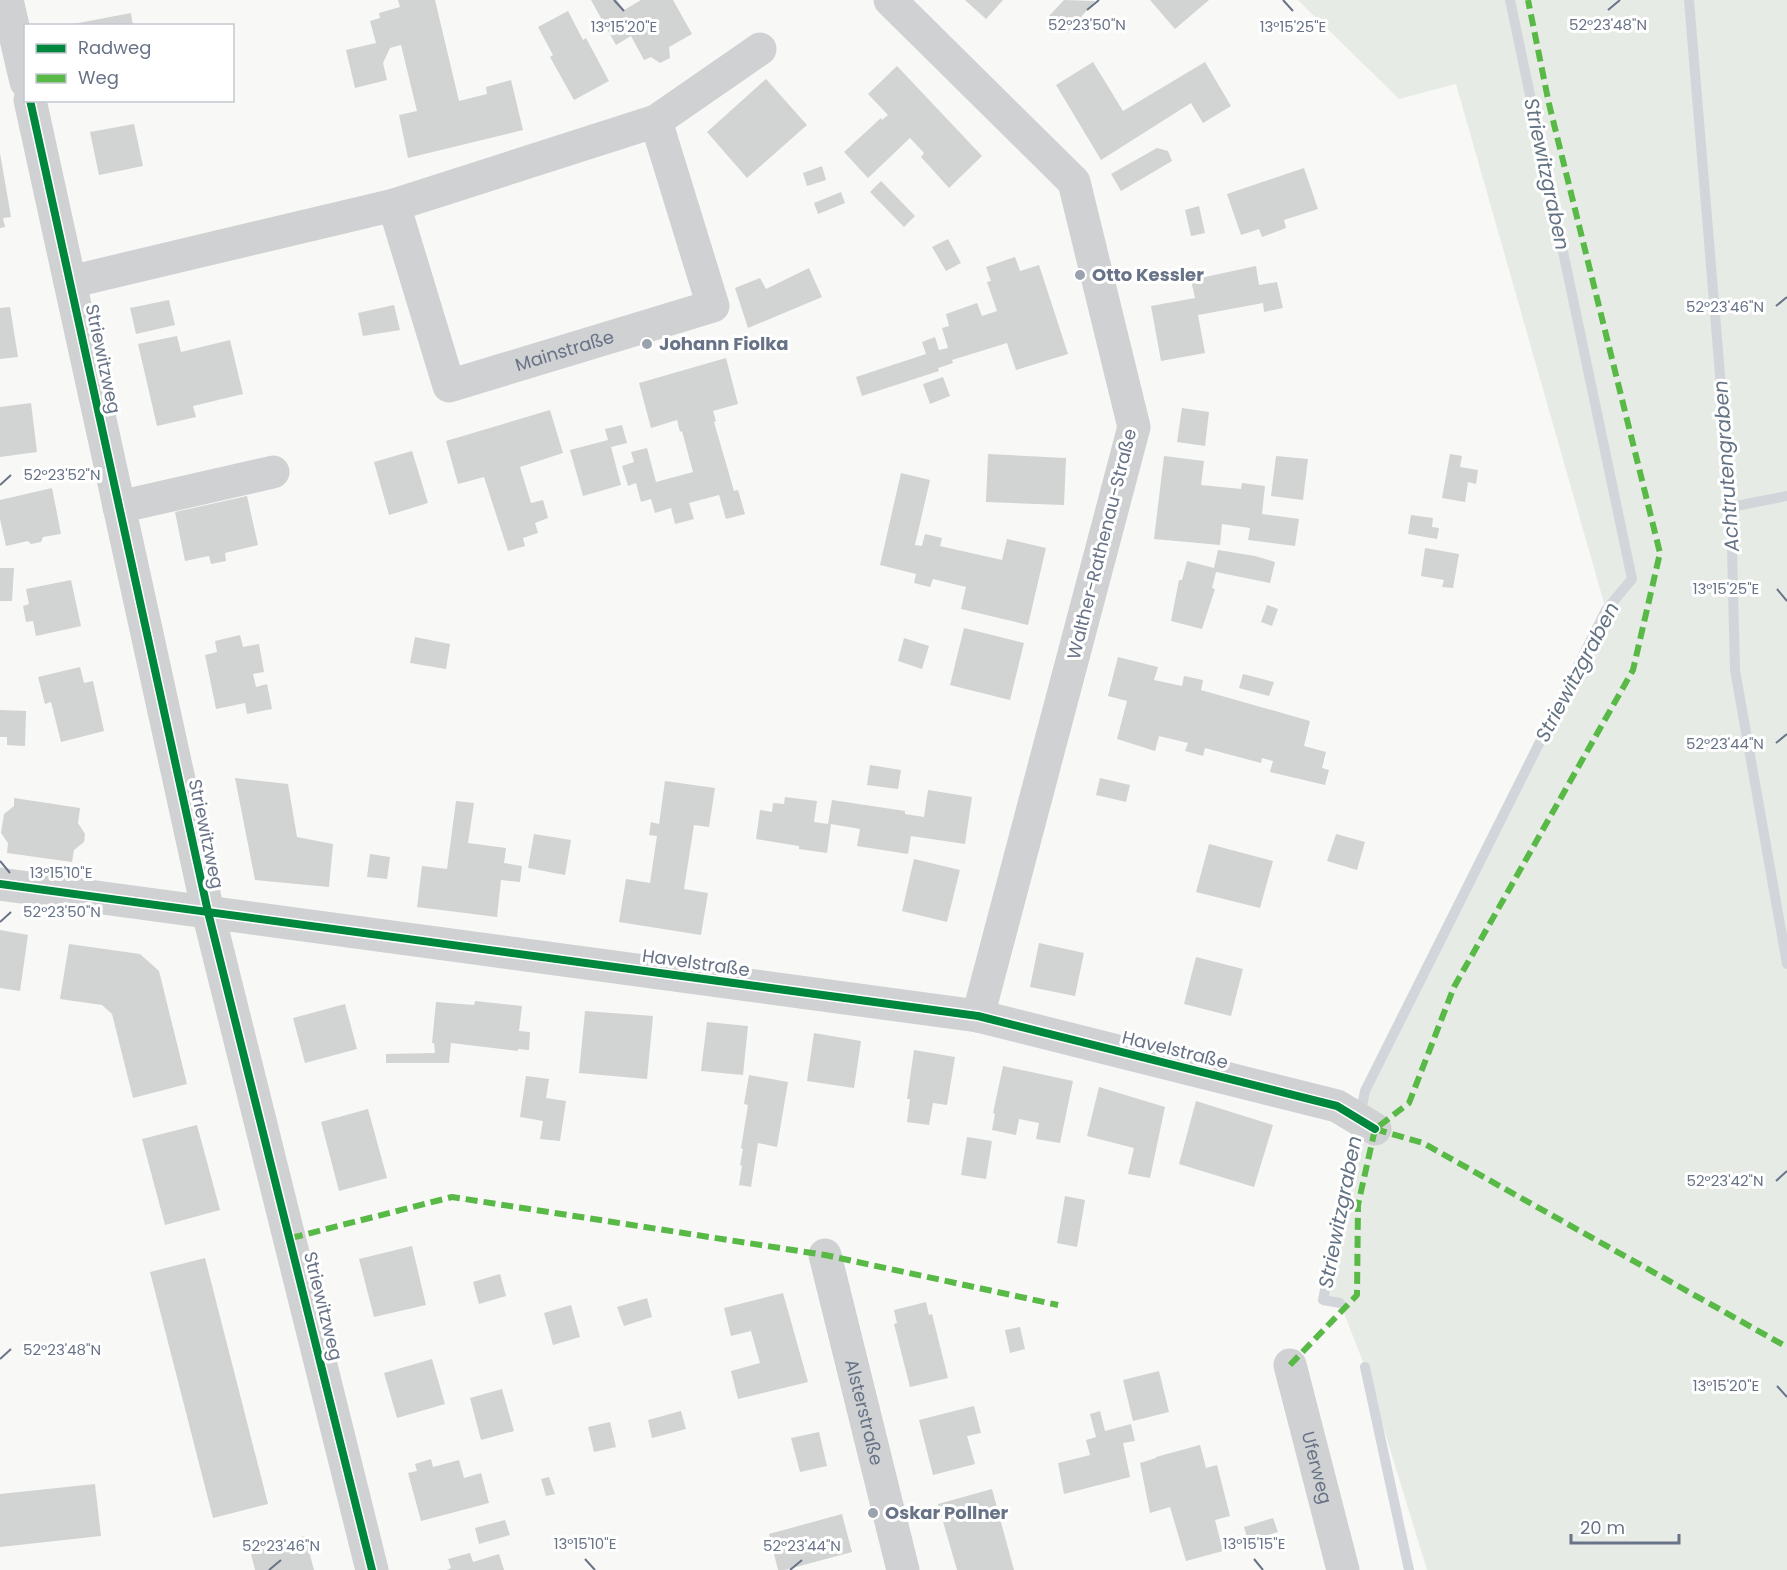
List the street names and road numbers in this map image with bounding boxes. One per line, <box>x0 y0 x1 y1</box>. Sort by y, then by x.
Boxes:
street label: Striewitzweg <box>80 302 127 416</box>
street label: Mainstraße <box>512 324 617 377</box>
street label: Walther-Rathenau-Straße <box>1061 426 1142 662</box>
street label: Striewitzweg <box>183 777 230 891</box>
street label: Havelstraße <box>641 943 752 982</box>
street label: Havelstraße <box>1119 1024 1231 1075</box>
street label: Striewitzweg <box>298 1249 349 1363</box>
street label: Alsterstraße <box>839 1356 890 1468</box>
street label: Uferweg <box>1296 1429 1338 1506</box>

